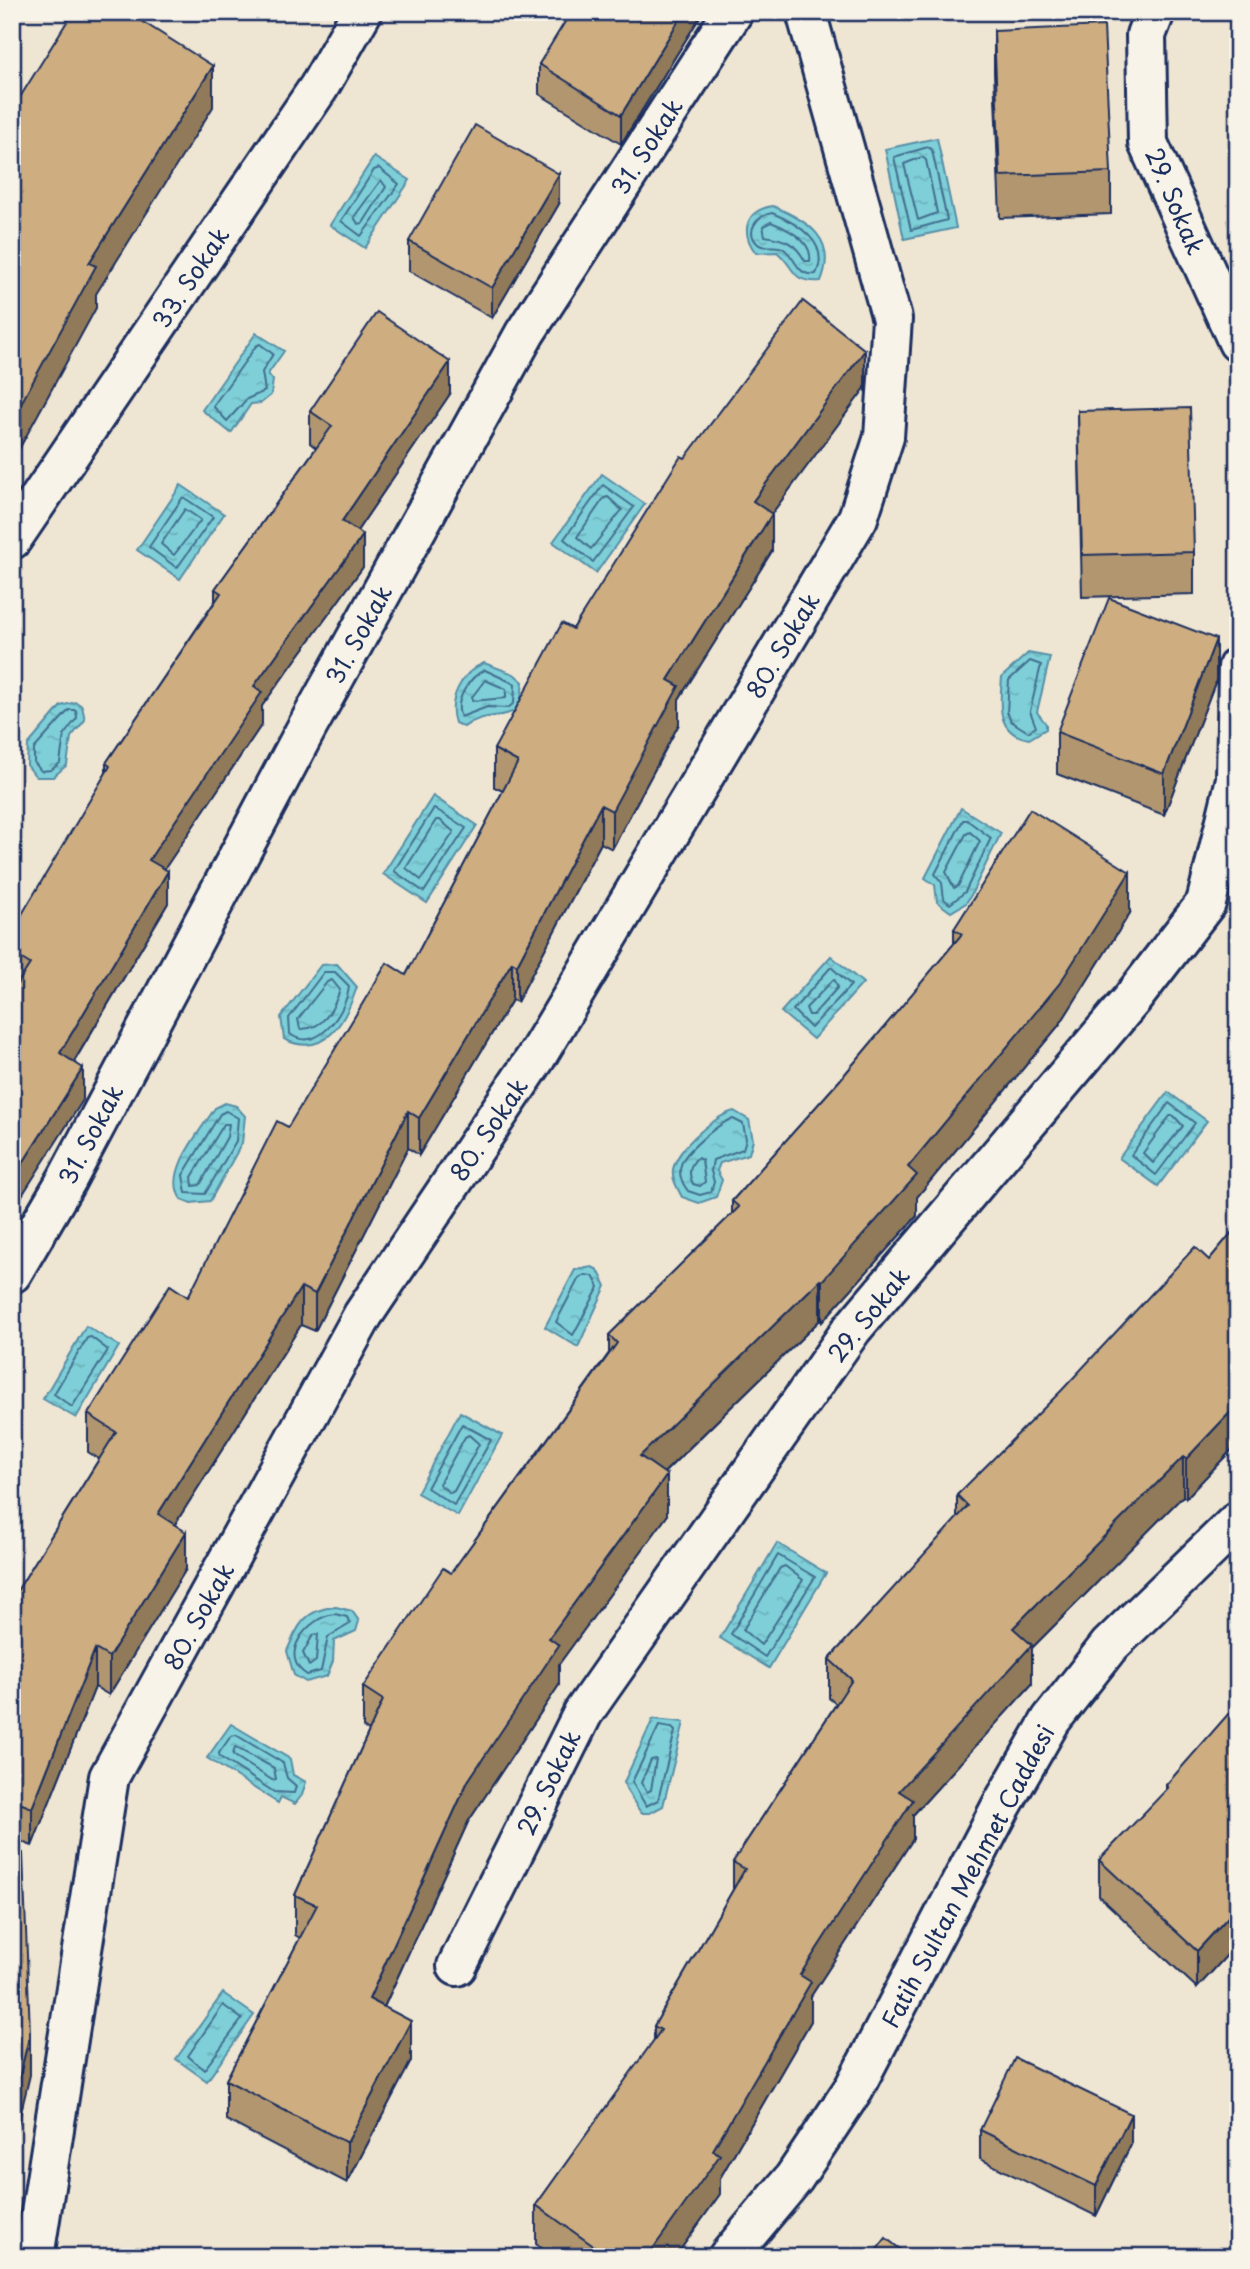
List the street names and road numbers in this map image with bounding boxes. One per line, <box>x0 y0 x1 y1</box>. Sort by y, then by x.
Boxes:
street label: 31. Sokak <box>601 90 691 202</box>
street label: 29. Sokak <box>1137 142 1215 260</box>
street label: 33. Sokak <box>143 219 237 335</box>
street label: 31. Sokak <box>316 577 400 690</box>
street label: 80. Sokak <box>736 585 828 705</box>
street label: 80. Sokak <box>440 1070 536 1188</box>
street label: 31. Sokak <box>48 1077 132 1191</box>
street label: 29. Sokak <box>818 1259 918 1369</box>
street label: 80. Sokak <box>154 1555 242 1676</box>
street label: Fatih Sultan Mehmet Caddesi <box>872 1718 1062 2034</box>
street label: 29. Sokak <box>507 1723 589 1841</box>

